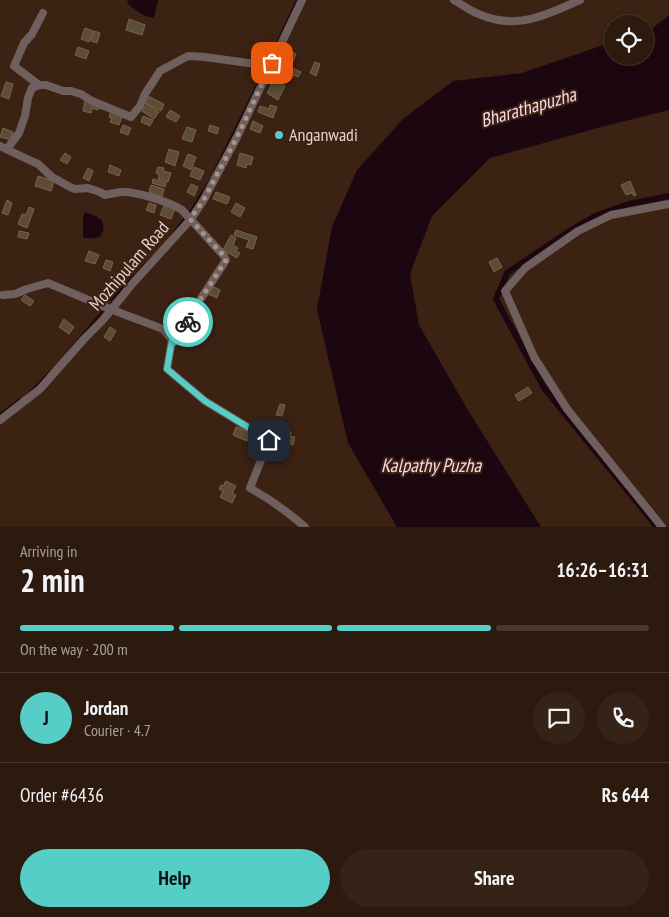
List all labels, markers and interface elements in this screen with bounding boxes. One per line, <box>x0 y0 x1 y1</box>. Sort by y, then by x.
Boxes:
map controls <box>604 15 654 65</box>
button: locate <box>604 15 654 65</box>
pin <box>251 42 293 84</box>
icon: bag <box>258 49 286 77</box>
water label: Bharathapuzha <box>477 82 580 132</box>
place label: Anganwadi <box>289 123 358 146</box>
marker: Anganwadi <box>273 129 285 141</box>
street label: Mozhipulam Road <box>84 216 174 315</box>
courier <box>163 297 213 347</box>
icon: bike <box>174 308 202 336</box>
pin <box>248 419 290 461</box>
icon: home <box>255 426 283 454</box>
water label: Kalpathy Puzha <box>381 453 482 477</box>
text: Arriving in <box>20 541 77 561</box>
text: 16:26–16:31 <box>556 558 649 582</box>
text: 2 min <box>20 559 85 601</box>
text: On the way · 200 m <box>20 639 128 659</box>
button: chat <box>533 692 585 744</box>
button: phone <box>597 692 649 744</box>
text: Jordan <box>84 696 128 720</box>
text: J <box>43 706 49 730</box>
text: Courier · 4.7 <box>84 720 151 740</box>
text: Order #6436 <box>20 783 104 807</box>
text: Rs 644 <box>602 783 649 807</box>
button: Help <box>20 849 330 907</box>
button: Share <box>340 849 649 907</box>

